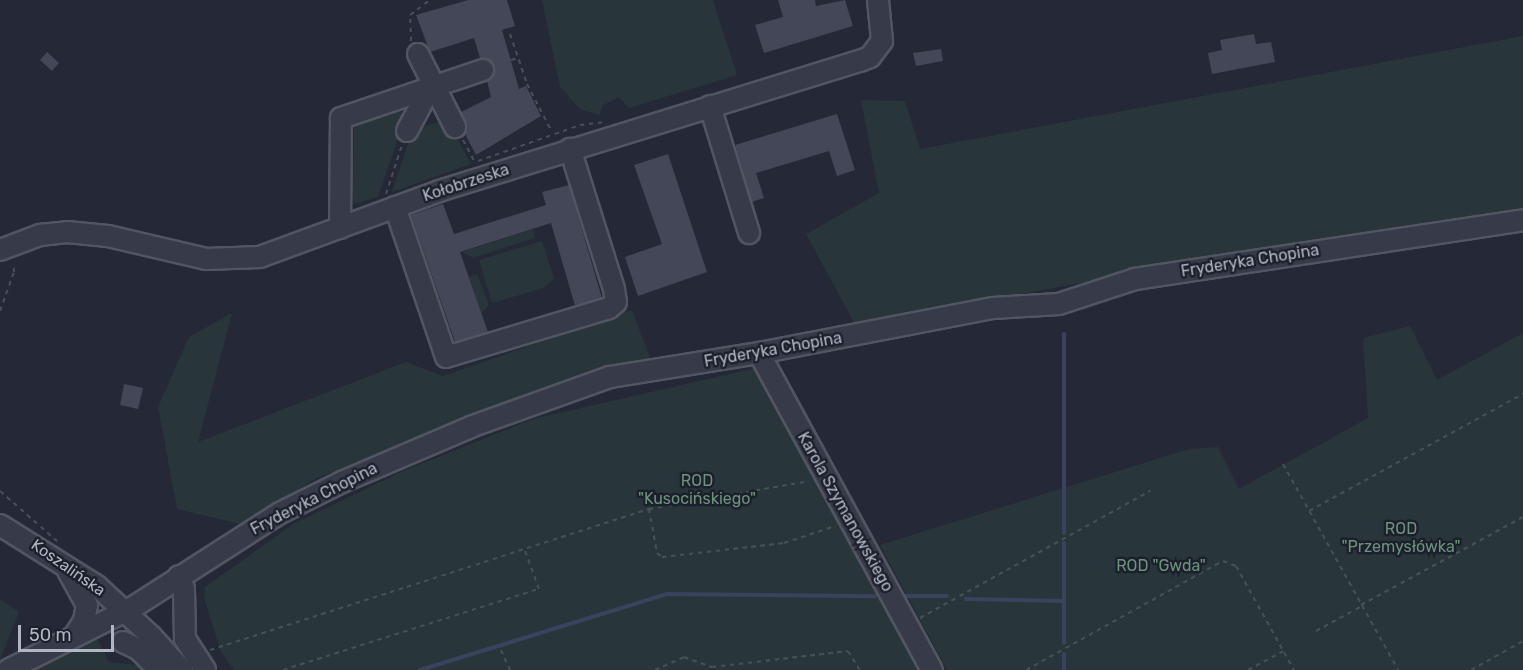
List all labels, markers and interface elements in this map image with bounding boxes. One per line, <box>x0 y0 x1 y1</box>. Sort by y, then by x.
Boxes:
street label: Kołobrzeska <box>420 160 512 206</box>
street label: Fryderyka Chopina <box>1180 241 1320 281</box>
street label: Fryderyka Chopina <box>703 328 843 372</box>
street label: Karola Szymanowskiego <box>793 429 897 595</box>
street label: Fryderyka Chopina <box>247 459 381 539</box>
park label: ROD "Kusocińskiego" <box>638 471 756 509</box>
park label: ROD "Przemysłówka" <box>1342 519 1460 557</box>
street label: Koszalińska <box>27 535 109 601</box>
park label: ROD "Gwda" <box>1116 556 1206 576</box>
scale bar <box>21 613 117 651</box>
text: 50 m <box>29 624 72 646</box>

